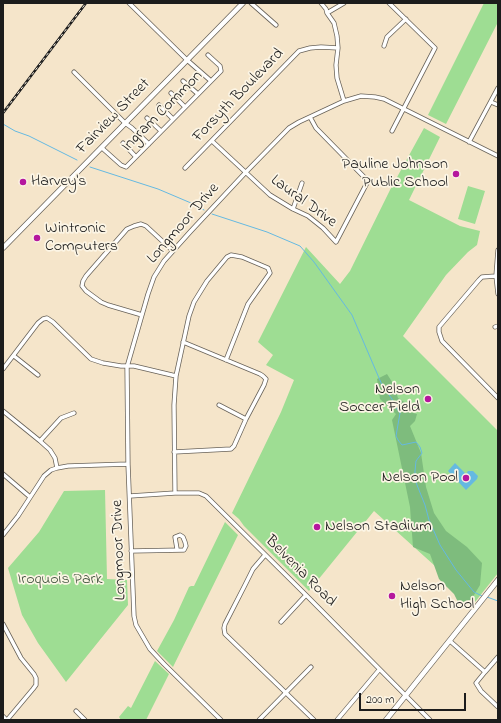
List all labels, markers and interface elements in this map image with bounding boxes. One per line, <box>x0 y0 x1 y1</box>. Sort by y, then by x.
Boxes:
street label: Forsyth Boulevard <box>189 45 289 147</box>
street label: Ingram Common <box>118 67 208 157</box>
street label: Fairview Street <box>73 75 155 159</box>
place label: Pauline Johnson Public School <box>342 155 448 193</box>
marker: Pauline Johnson Public School <box>451 169 461 179</box>
street label: Laural Drive <box>266 171 340 233</box>
place label: Harvey's <box>31 172 86 192</box>
marker: Harvey's <box>18 177 28 187</box>
street label: Longmoor Drive <box>144 180 224 268</box>
place label: Wintronic Computers <box>45 219 118 257</box>
marker: Wintronic Computers <box>32 233 42 243</box>
place label: Nelson Soccer Field <box>339 380 420 418</box>
marker: Nelson Soccer Field <box>423 394 433 404</box>
place label: Nelson Pool <box>382 468 458 488</box>
marker: Nelson Pool <box>461 473 471 483</box>
street label: Longmoor Drive <box>109 499 131 601</box>
place label: Nelson Stadium <box>325 517 432 537</box>
marker: Nelson Stadium <box>312 522 322 532</box>
street label: Belvenia Road <box>260 532 340 612</box>
park label: Iroquois Park <box>17 570 103 590</box>
place label: Nelson High School <box>400 577 474 615</box>
marker: Nelson High School <box>387 591 397 601</box>
scale bar <box>361 685 468 711</box>
text: 200 m <box>366 691 395 709</box>

